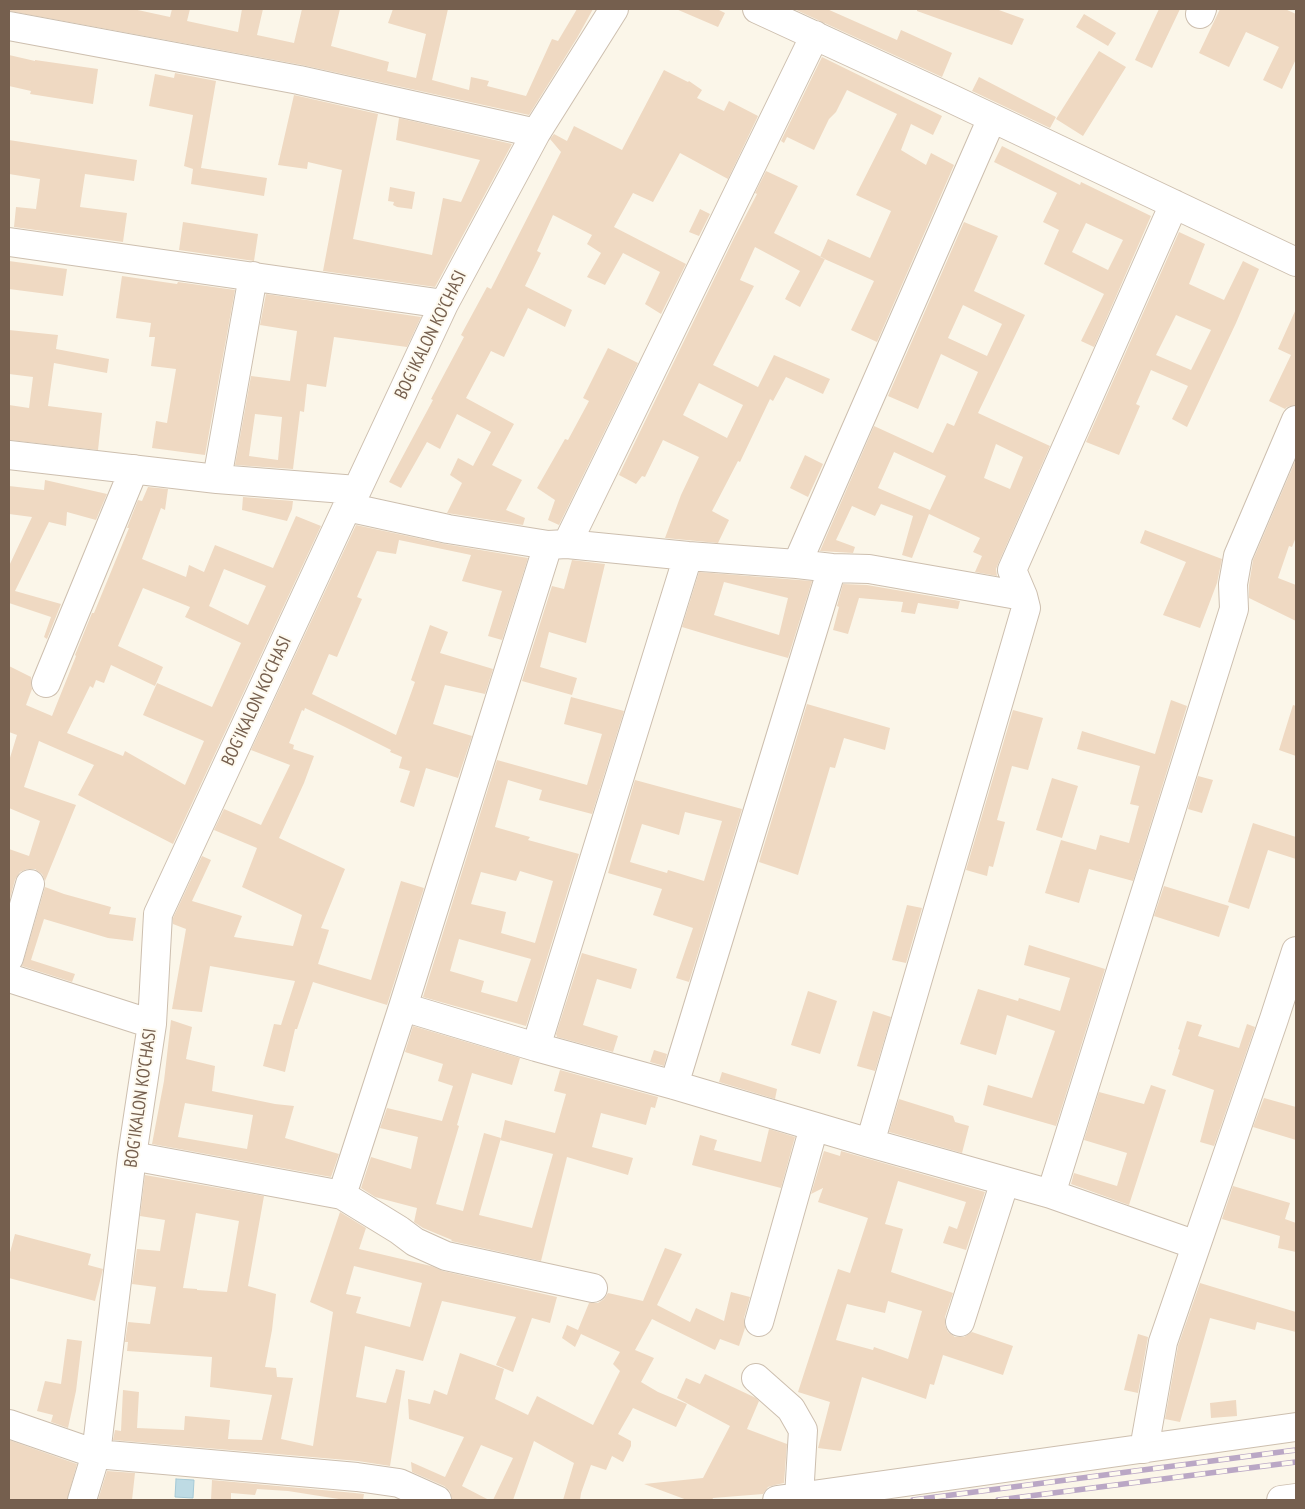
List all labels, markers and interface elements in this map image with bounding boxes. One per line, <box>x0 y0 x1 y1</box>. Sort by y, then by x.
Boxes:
street label: BOG'IKALON KO'CHASI <box>391 267 471 403</box>
street label: BOG'IKALON KO'CHASI <box>218 633 296 769</box>
street label: BOG'IKALON KO'CHASI <box>121 1027 161 1169</box>

